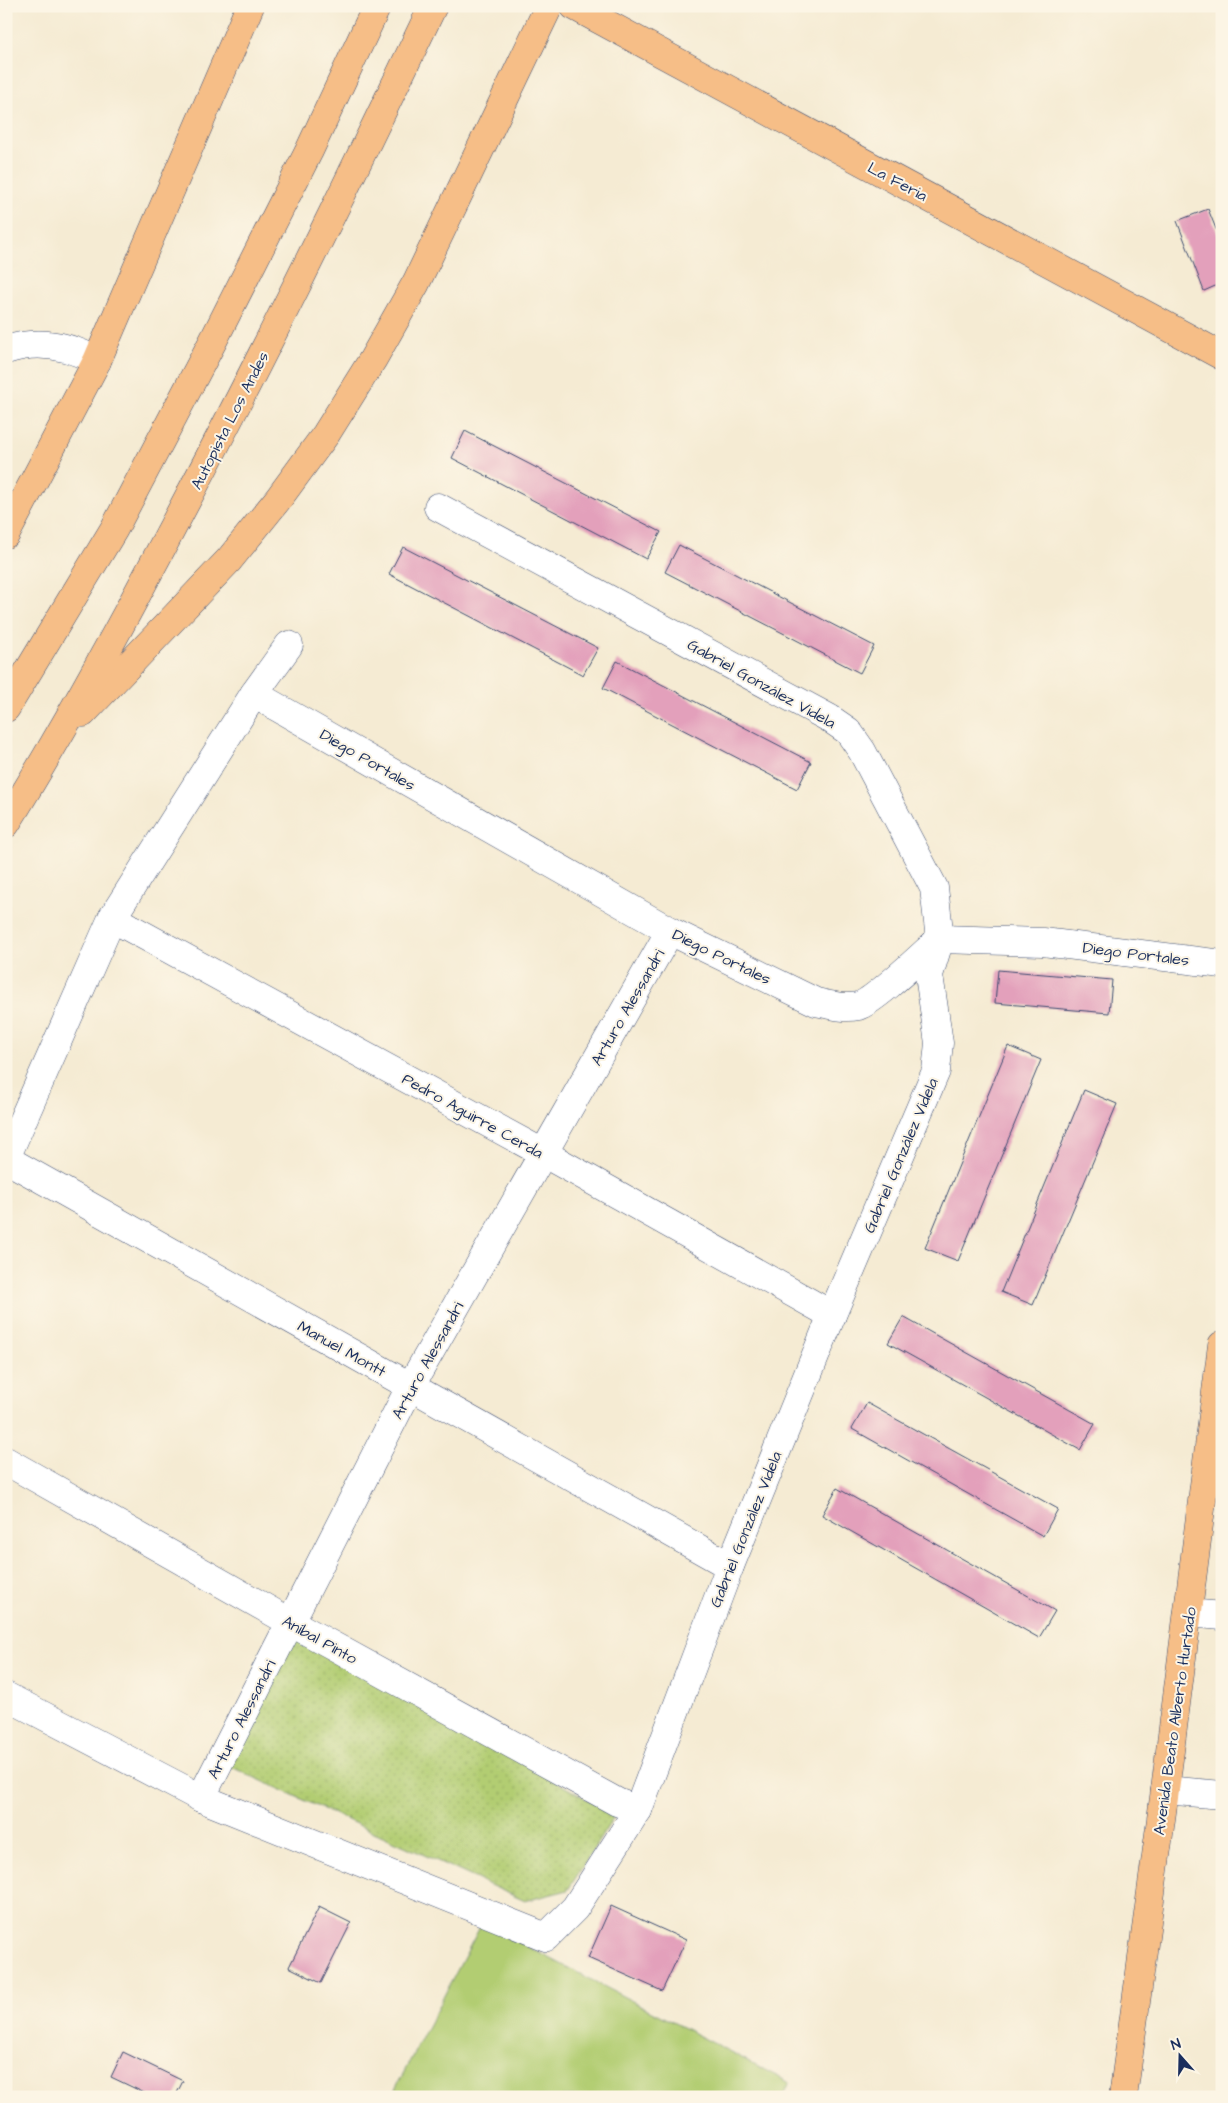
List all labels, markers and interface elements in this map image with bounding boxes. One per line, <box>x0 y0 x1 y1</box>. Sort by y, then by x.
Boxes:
street label: La Feria <box>864 157 931 207</box>
street label: Autopista Los Andes <box>186 348 274 493</box>
street label: Gabriel González Videla <box>683 634 840 734</box>
street label: Diego Portales <box>315 724 419 797</box>
street label: Diego Portales <box>668 924 774 991</box>
street label: Diego Portales <box>1081 937 1190 972</box>
street label: Arturo Alessandri <box>586 945 670 1070</box>
street label: Pedro Aguirre Cerda <box>398 1068 547 1165</box>
street label: Gabriel González Videla <box>858 1074 944 1236</box>
street label: Arturo Alessandri <box>387 1297 470 1423</box>
street label: Manuel Montt <box>293 1315 390 1383</box>
street label: Gabriel González Videla <box>705 1448 787 1611</box>
street label: Avenida Beato Alberto Hurtado <box>1148 1606 1202 1837</box>
street label: Aníbal Pinto <box>278 1610 361 1670</box>
street label: Arturo Alessandri <box>202 1656 282 1783</box>
north arrow <box>1156 2030 1206 2080</box>
text: N <box>1168 2034 1184 2056</box>

